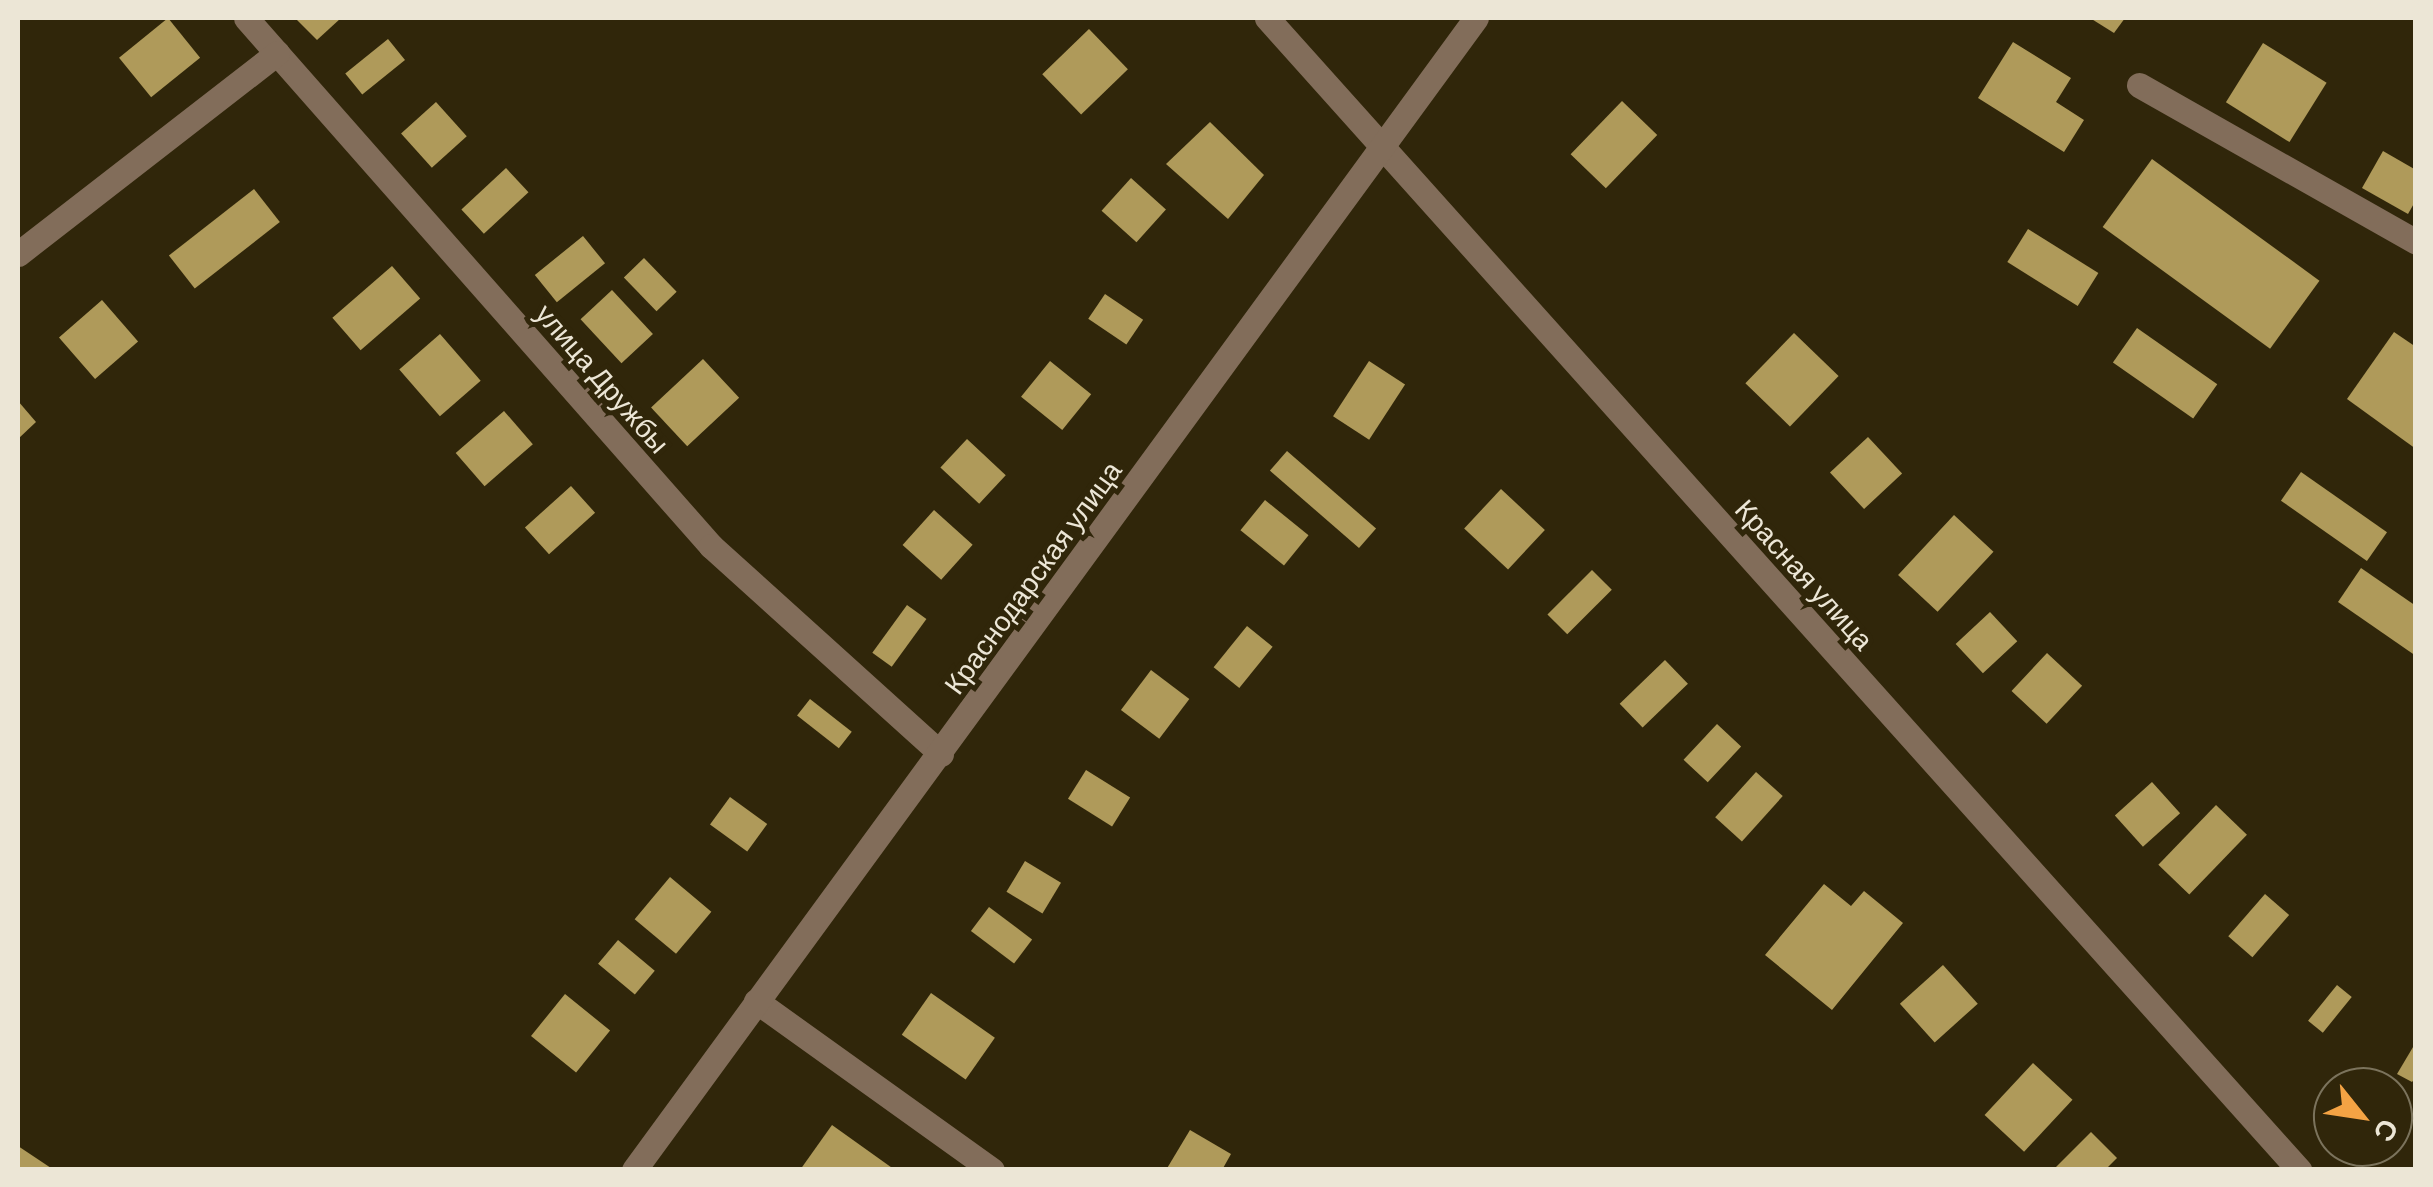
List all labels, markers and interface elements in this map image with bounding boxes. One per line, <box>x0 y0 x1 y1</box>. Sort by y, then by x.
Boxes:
street label: улица Дружбы <box>529 297 677 459</box>
street label: Краснодарская улица <box>936 454 1128 700</box>
street label: Красная улица <box>1729 492 1881 656</box>
north arrow <box>2313 1067 2413 1167</box>
text: С <box>2367 1114 2407 1148</box>

